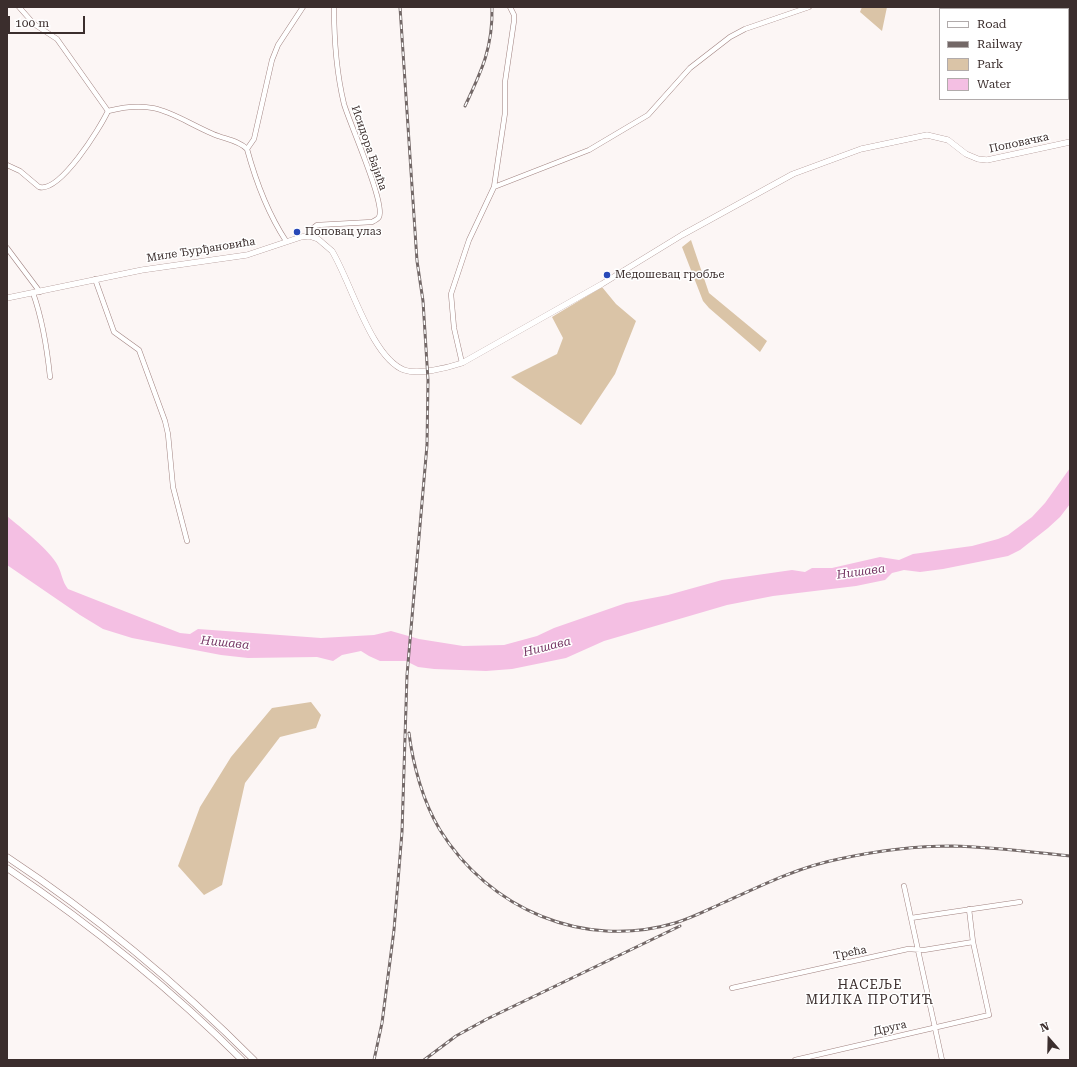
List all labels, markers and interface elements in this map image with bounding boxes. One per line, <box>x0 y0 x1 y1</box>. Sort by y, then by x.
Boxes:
scale bar <box>10 8 87 34</box>
legend <box>939 8 1069 100</box>
text: 100 m <box>15 16 49 30</box>
text: Road <box>977 17 1006 31</box>
text: Railway <box>977 37 1022 51</box>
text: Park <box>977 57 1003 71</box>
text: Water <box>977 77 1011 91</box>
street label: Исидора Бајића <box>348 104 390 192</box>
street label: Поповачка <box>988 130 1050 156</box>
place label: Поповац улаз <box>305 225 381 239</box>
marker: Поповац улаз <box>292 227 302 237</box>
street label: Миле Ђурђановића <box>146 235 256 265</box>
place label: Медошевац гробље <box>615 268 724 282</box>
marker: Медошевац гробље <box>602 270 612 280</box>
water label: Нишава <box>836 561 886 583</box>
water label: Нишава <box>200 633 250 653</box>
water label: Нишава <box>522 634 572 660</box>
street label: Трећа <box>832 943 868 963</box>
district label: НАСЕЉЕ МИЛКА ПРОТИЋ <box>806 977 934 1008</box>
street label: Друга <box>872 1018 908 1038</box>
north arrow <box>1029 1019 1069 1059</box>
text: N <box>1039 1020 1051 1035</box>

